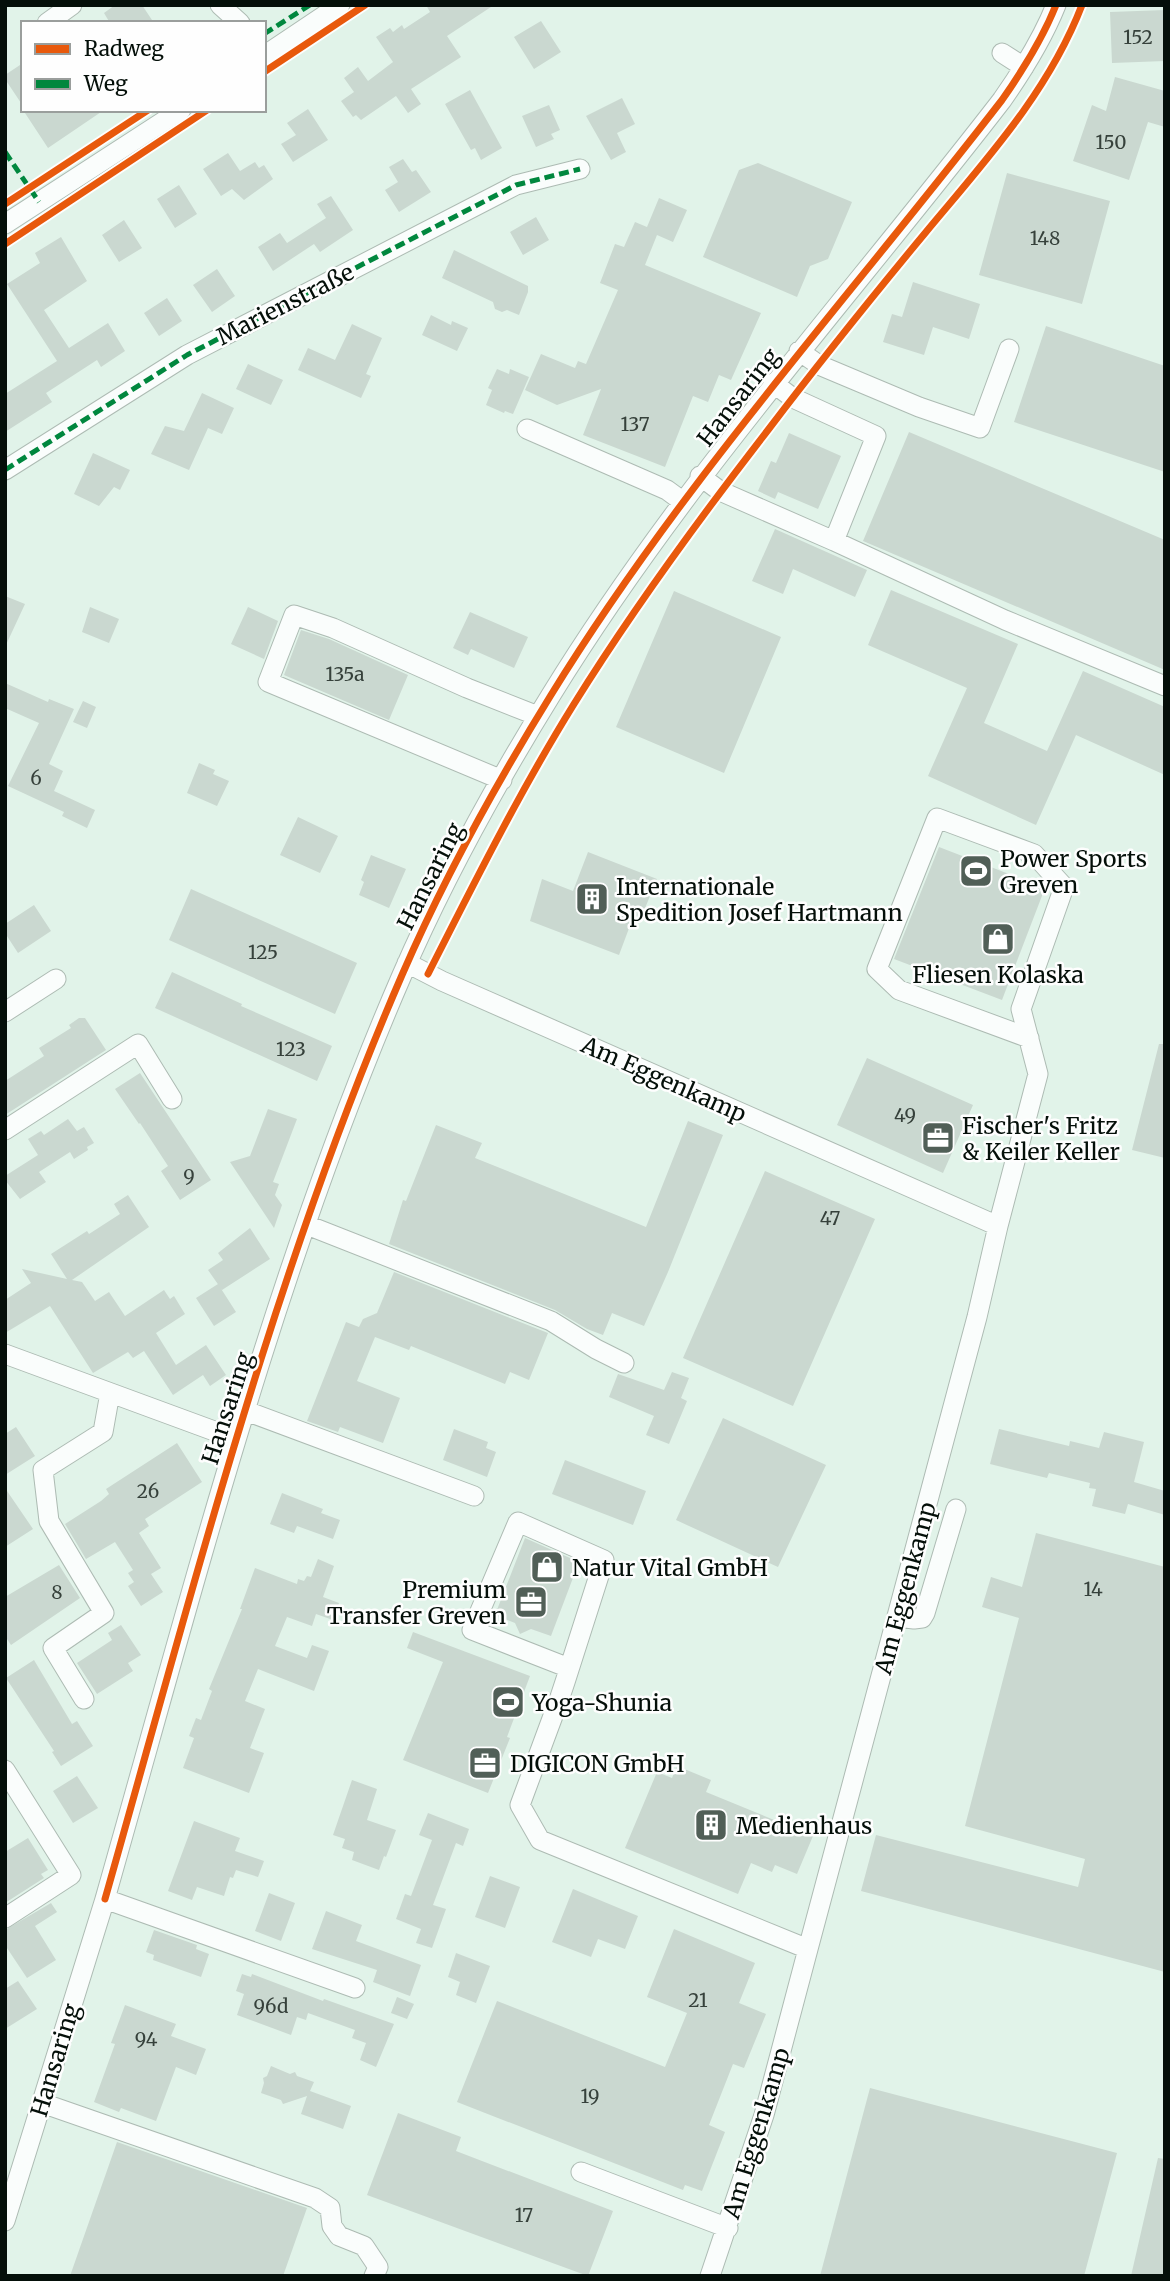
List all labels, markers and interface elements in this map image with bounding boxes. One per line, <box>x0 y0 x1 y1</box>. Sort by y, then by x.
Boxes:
legend <box>21 21 266 112</box>
house number: 152 <box>1123 25 1153 49</box>
text: Radweg <box>84 35 164 62</box>
text: Weg <box>83 70 128 97</box>
house number: 150 <box>1095 130 1127 154</box>
house number: 148 <box>1030 226 1060 250</box>
street label: Marienstraße <box>211 257 359 351</box>
street label: Hansaring <box>691 342 785 452</box>
house number: 137 <box>620 412 650 436</box>
house number: 135a <box>325 662 365 686</box>
house number: 6 <box>30 766 42 790</box>
street label: Hansaring <box>391 817 469 935</box>
place label: Power Sports Greven <box>1000 844 1147 899</box>
sports icon: Power Sports Greven <box>957 852 995 890</box>
place label: Internationale Spedition Josef Hartmann <box>616 872 903 927</box>
building icon: Internationale Spedition Josef Hartmann <box>573 880 611 918</box>
shop icon: Fliesen Kolaska <box>979 920 1017 958</box>
house number: 125 <box>248 940 278 964</box>
place label: Fliesen Kolaska <box>912 960 1084 989</box>
street label: Am Eggenkamp <box>576 1029 751 1128</box>
house number: 123 <box>276 1037 306 1061</box>
house number: 49 <box>894 1103 916 1127</box>
place label: Fischer's Fritz & Keiler Keller <box>962 1111 1120 1166</box>
office icon: Fischer's Fritz & Keiler Keller <box>919 1119 957 1157</box>
house number: 9 <box>183 1164 195 1188</box>
house number: 47 <box>820 1206 840 1230</box>
street label: Hansaring <box>195 1348 259 1468</box>
house number: 26 <box>137 1479 159 1503</box>
street label: Am Eggenkamp <box>868 1499 942 1678</box>
shop icon: Natur Vital GmbH <box>528 1548 566 1586</box>
place label: Natur Vital GmbH <box>572 1553 768 1582</box>
place label: Premium Transfer Greven <box>327 1575 506 1630</box>
house number: 14 <box>1083 1577 1103 1601</box>
house number: 8 <box>51 1580 63 1604</box>
office icon: Premium Transfer Greven <box>512 1583 550 1621</box>
sports icon: Yoga-Shunia <box>489 1683 527 1721</box>
place label: Yoga-Shunia <box>531 1688 672 1717</box>
office icon: DIGICON GmbH <box>466 1744 504 1782</box>
place label: DIGICON GmbH <box>510 1749 684 1778</box>
building icon: Medienhaus <box>692 1806 730 1844</box>
place label: Medienhaus <box>736 1811 872 1840</box>
house number: 21 <box>688 1988 708 2012</box>
house number: 96d <box>254 1994 288 2018</box>
street label: Hansaring <box>24 2000 86 2120</box>
house number: 94 <box>135 2027 158 2051</box>
street label: Am Eggenkamp <box>716 2044 796 2223</box>
house number: 19 <box>580 2084 600 2108</box>
house number: 17 <box>515 2203 533 2227</box>

